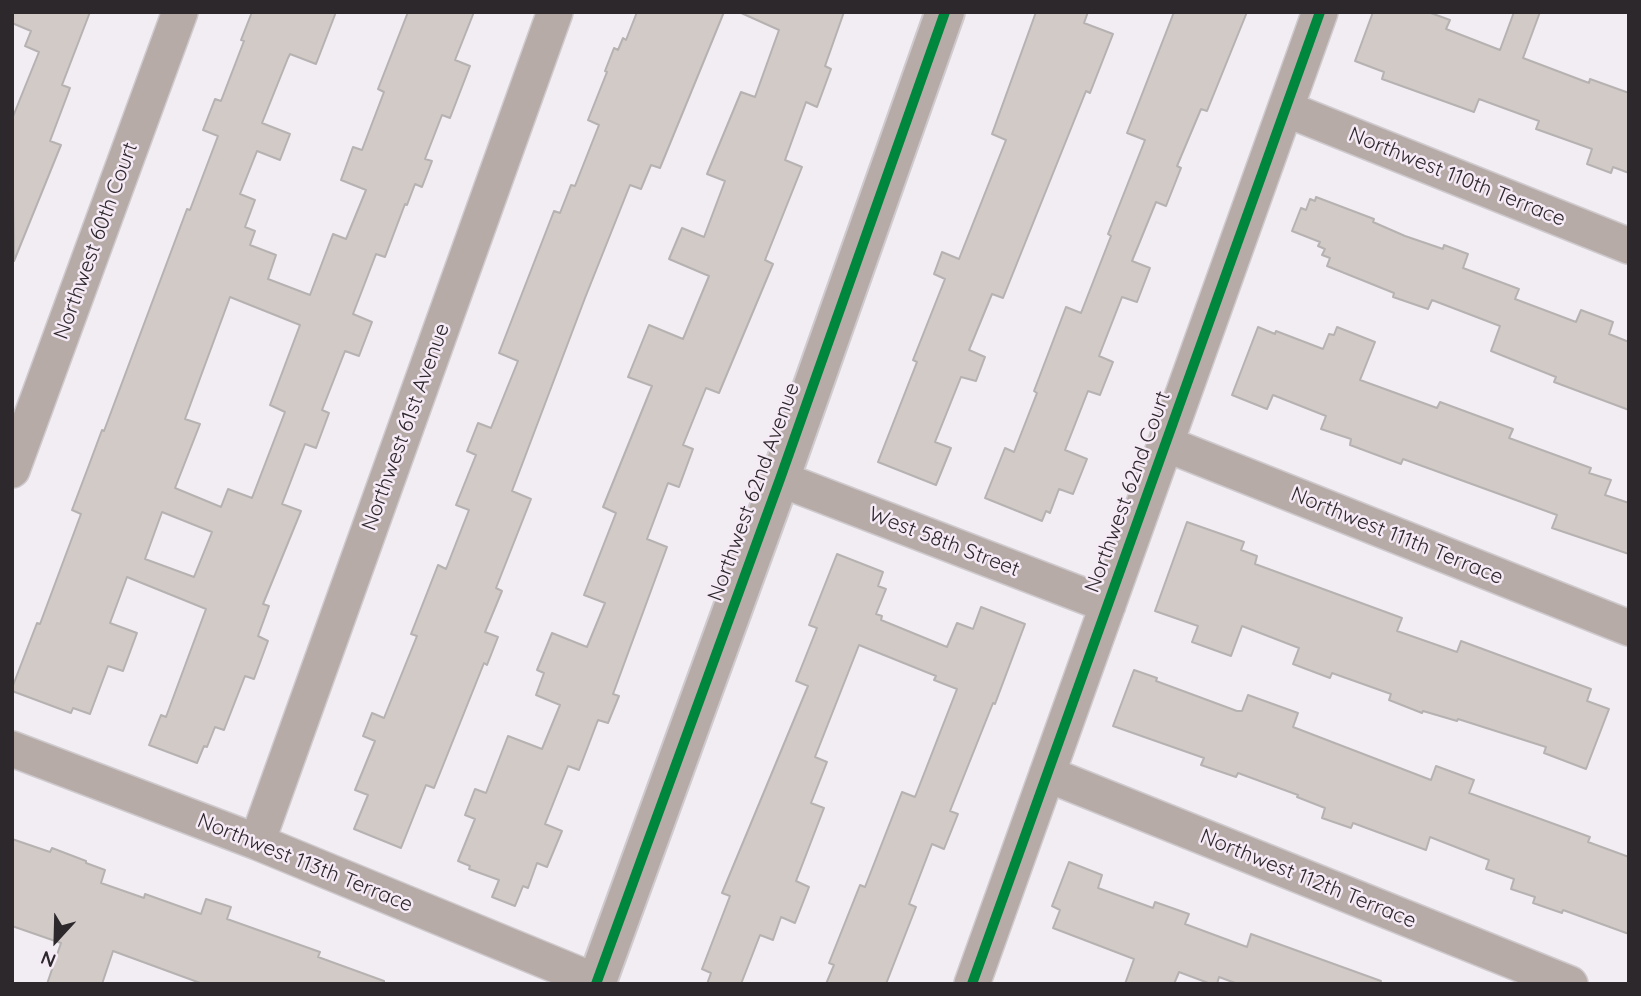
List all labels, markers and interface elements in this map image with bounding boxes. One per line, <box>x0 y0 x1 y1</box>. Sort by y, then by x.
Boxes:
street label: Northwest 110th Terrace <box>1345 122 1569 232</box>
street label: Northwest 60th Court <box>49 139 143 343</box>
street label: Northwest 61st Avenue <box>357 320 455 534</box>
street label: Northwest 62nd Avenue <box>703 379 805 605</box>
street label: Northwest 62nd Court <box>1080 388 1176 596</box>
street label: Northwest 111th Terrace <box>1287 482 1507 590</box>
street label: West 58th Street <box>865 502 1023 582</box>
street label: Northwest 113th Terrace <box>194 808 416 918</box>
street label: Northwest 112th Terrace <box>1196 824 1420 934</box>
north arrow <box>21 905 91 975</box>
text: N <box>37 946 59 973</box>

